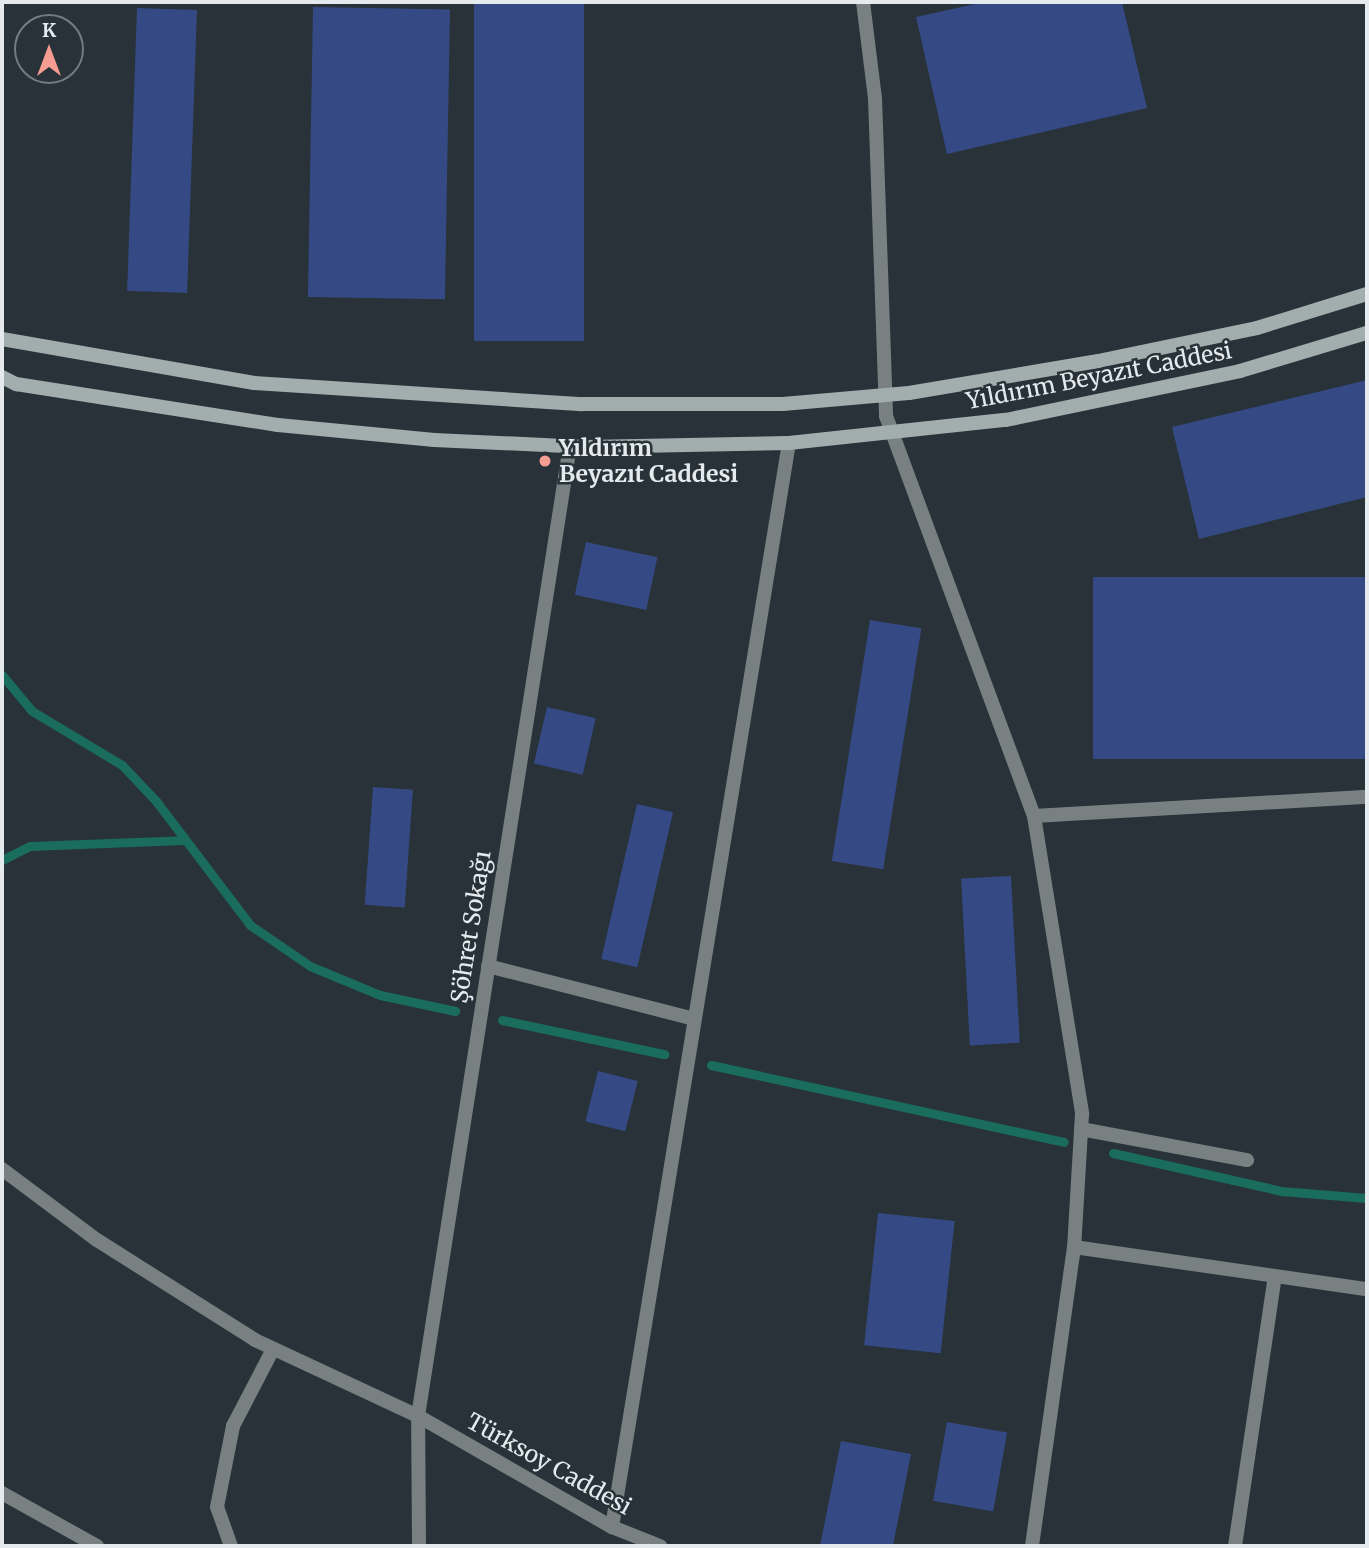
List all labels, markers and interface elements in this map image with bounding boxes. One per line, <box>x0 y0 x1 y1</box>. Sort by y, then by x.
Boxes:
north arrow <box>14 14 84 84</box>
text: K <box>42 18 56 42</box>
street label: Yıldırım Beyazıt Caddesi <box>964 337 1234 415</box>
place label: Yıldırım Beyazıt Caddesi <box>559 434 738 488</box>
marker: Yıldırım Beyazıt Caddesi <box>537 453 553 469</box>
street label: Şöhret Sokağı <box>445 849 497 1005</box>
street label: Türksoy Caddesi <box>462 1407 636 1521</box>

